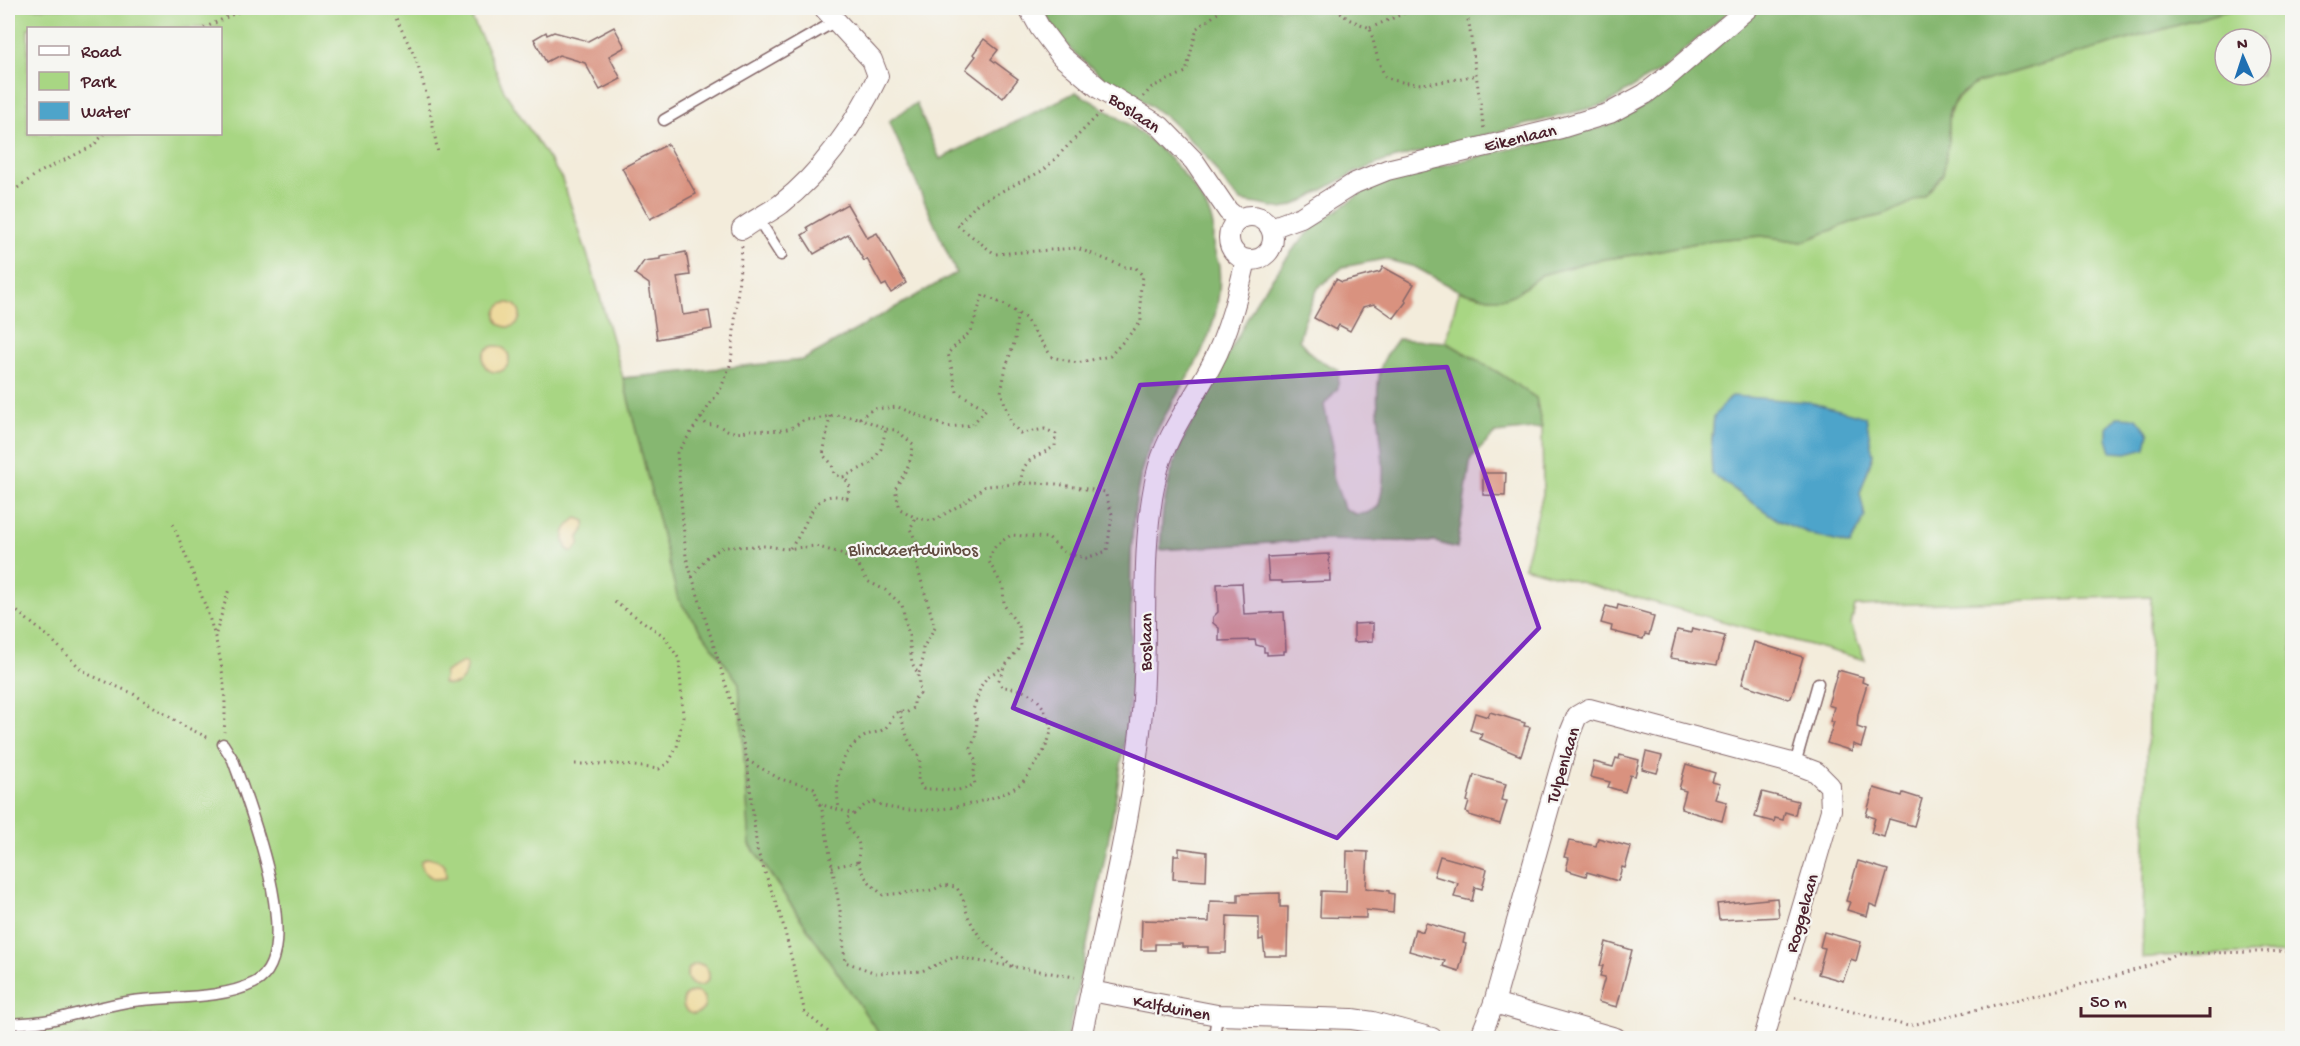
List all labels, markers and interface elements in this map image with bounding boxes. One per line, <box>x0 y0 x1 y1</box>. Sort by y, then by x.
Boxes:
legend <box>27 27 222 135</box>
north arrow <box>2213 27 2273 87</box>
text: N <box>2237 36 2249 55</box>
text: Road <box>81 43 122 64</box>
text: Park <box>80 73 117 94</box>
street label: Boslaan <box>1103 89 1164 139</box>
text: Water <box>81 103 131 124</box>
street label: Eikenlaan <box>1482 121 1559 158</box>
park label: Blinckaertduinbos <box>847 541 979 562</box>
street label: Boslaan <box>1136 613 1159 672</box>
street label: Tulpenlaan <box>1543 725 1586 807</box>
street label: Roggelaan <box>1782 871 1825 956</box>
scale bar <box>2081 980 2210 1018</box>
street label: Kalfduinen <box>1131 992 1213 1027</box>
text: 50 m <box>2090 993 2127 1014</box>

